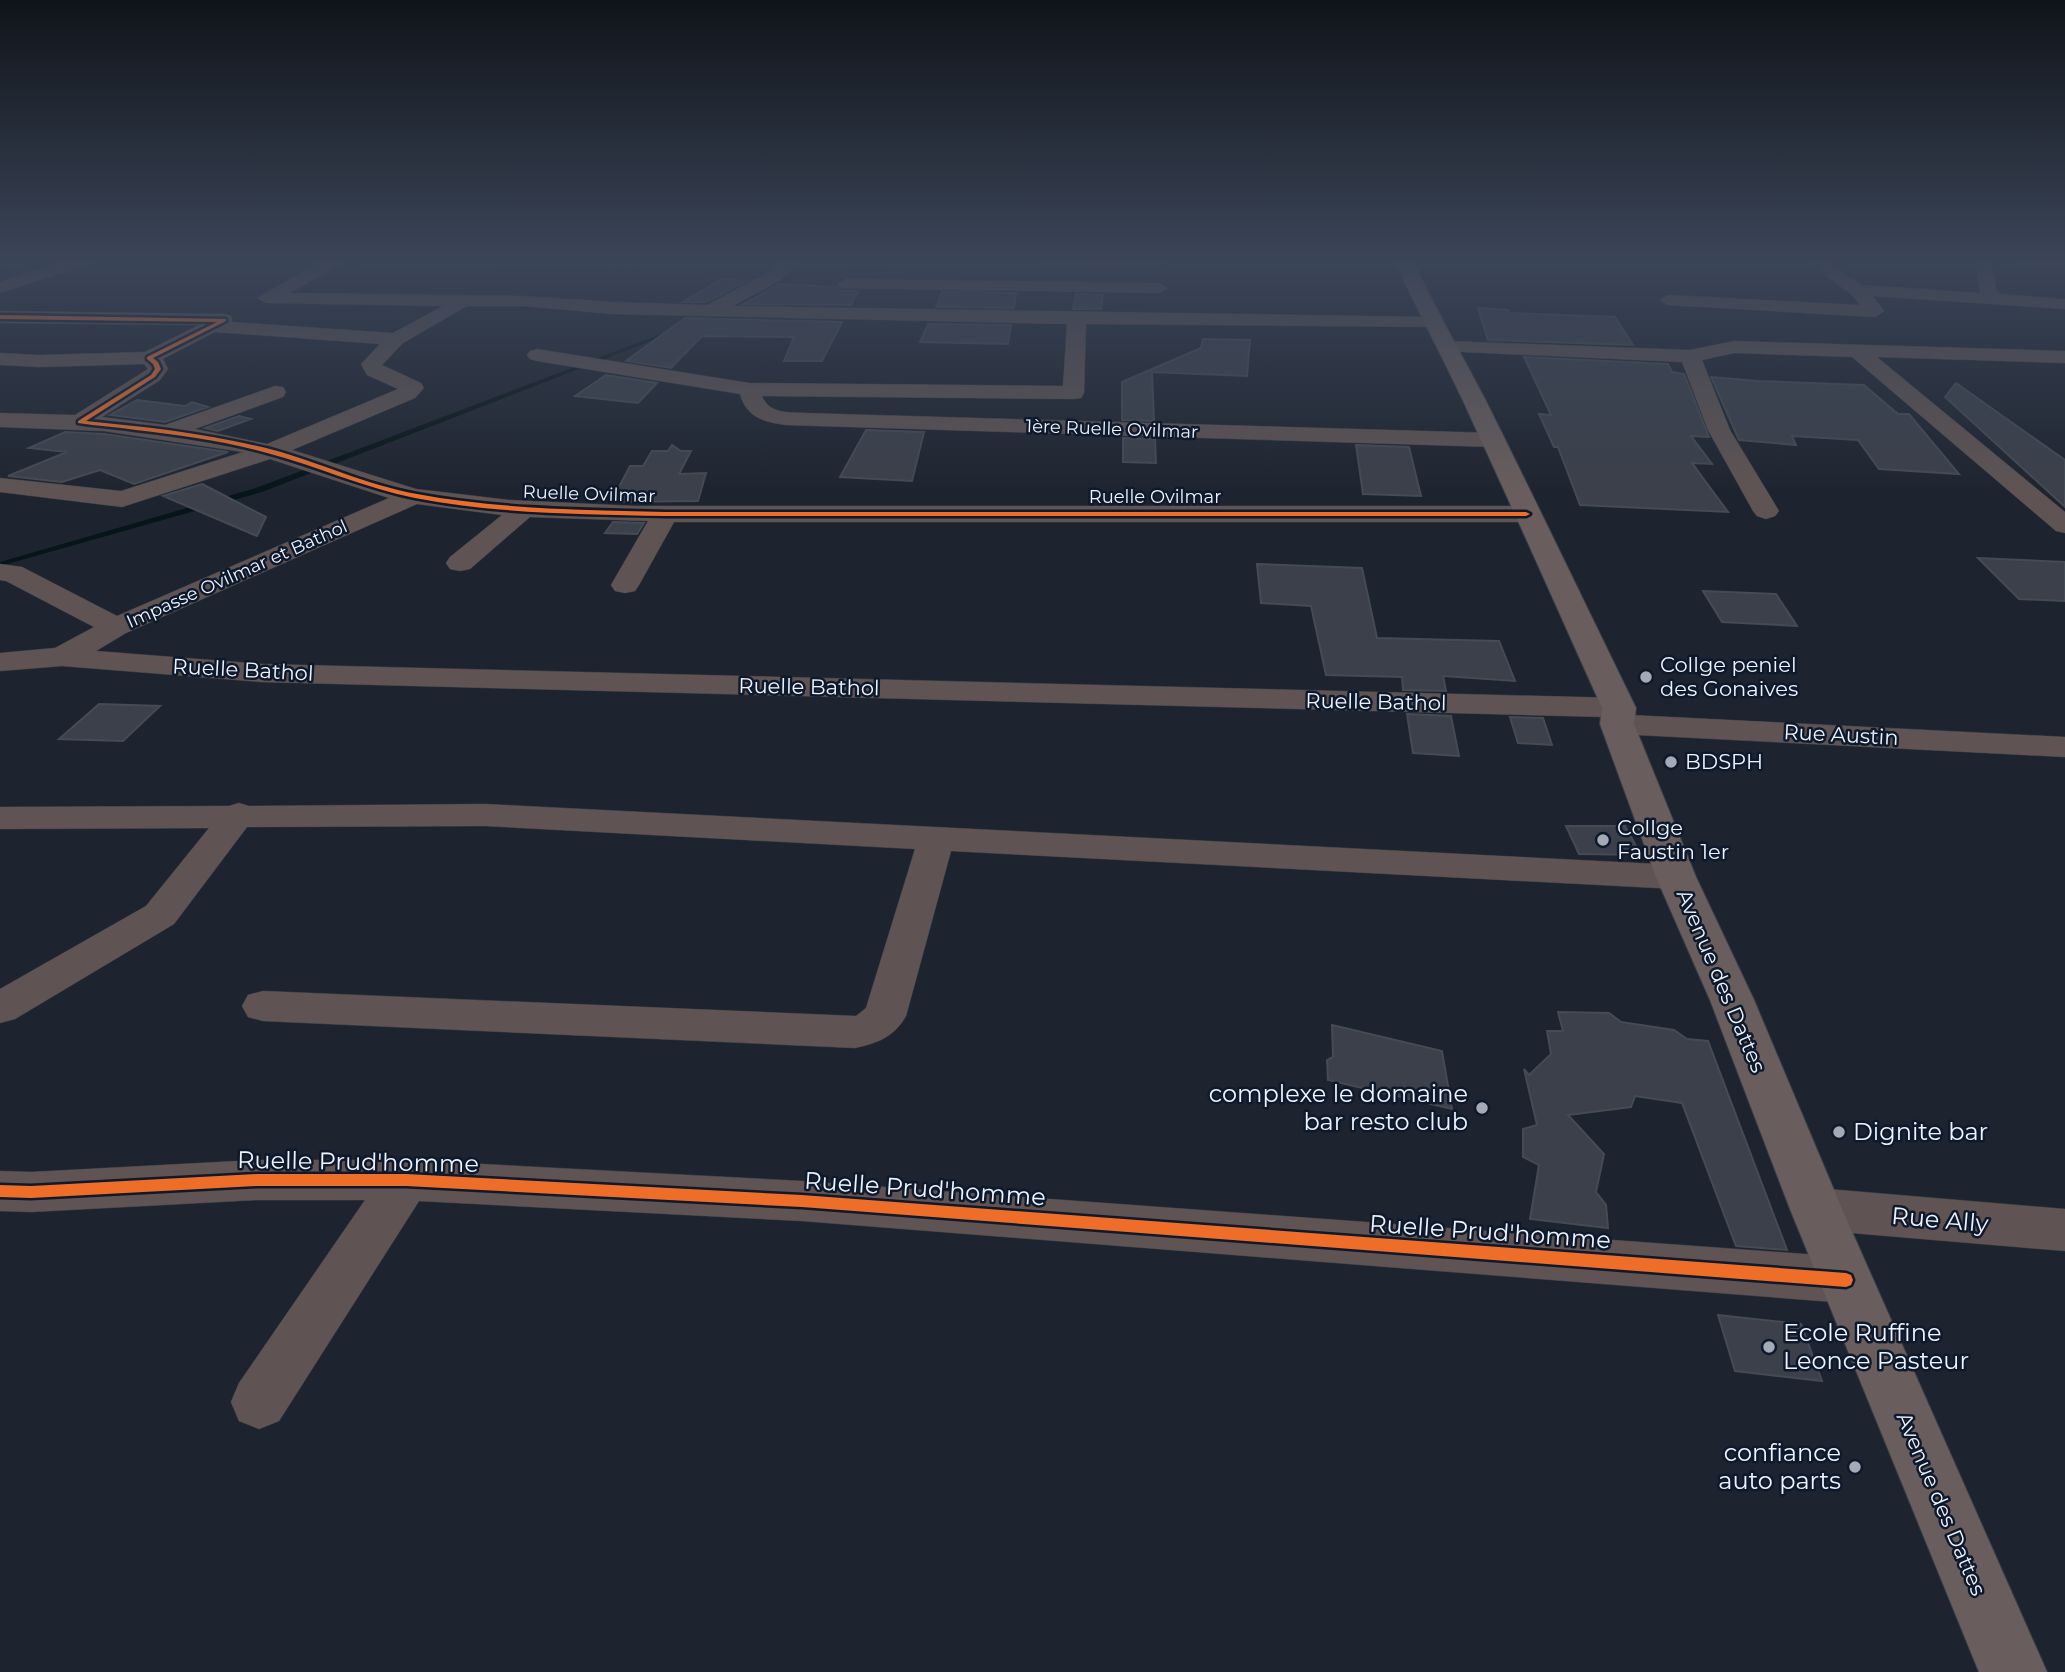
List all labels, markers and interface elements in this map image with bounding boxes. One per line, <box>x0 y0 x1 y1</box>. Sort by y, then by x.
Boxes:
street label: 1ère Ruelle Ovilmar <box>1025 415 1199 443</box>
street label: Ruelle Ovilmar <box>522 481 656 507</box>
street label: Ruelle Ovilmar <box>1089 486 1221 508</box>
street label: Impasse Ovilmar et Bathol <box>123 515 351 633</box>
place label: Collge peniel des Gonaives <box>1660 652 1798 701</box>
street label: Ruelle Bathol <box>172 653 314 686</box>
marker: Collge peniel des Gonaives <box>1638 669 1654 685</box>
street label: Ruelle Bathol <box>738 673 880 700</box>
street label: Ruelle Bathol <box>1305 688 1447 715</box>
street label: Rue Austin <box>1783 719 1899 750</box>
place label: BDSPH <box>1685 749 1763 774</box>
marker: BDSPH <box>1663 754 1679 770</box>
place label: Collge Faustin 1er <box>1617 815 1729 864</box>
marker: Collge Faustin 1er <box>1595 832 1611 848</box>
street label: Avenue des Dattes <box>1672 885 1771 1076</box>
place label: complexe le domaine bar resto club <box>1209 1079 1468 1136</box>
marker: complexe le domaine bar resto club <box>1474 1100 1490 1116</box>
place label: Dignite bar <box>1853 1117 1988 1146</box>
marker: Dignite bar <box>1831 1124 1847 1140</box>
street label: Ruelle Prud'homme <box>237 1145 479 1178</box>
street label: Ruelle Prud'homme <box>803 1166 1047 1211</box>
street label: Rue Ally <box>1890 1201 1990 1238</box>
street label: Ruelle Prud'homme <box>1368 1209 1612 1254</box>
place label: Ecole Ruffine Leonce Pasteur <box>1783 1318 1969 1375</box>
marker: Ecole Ruffine Leonce Pasteur <box>1761 1339 1777 1355</box>
street label: Avenue des Dattes <box>1892 1408 1991 1599</box>
place label: confiance auto parts <box>1718 1438 1841 1495</box>
marker: confiance auto parts <box>1847 1459 1863 1475</box>

